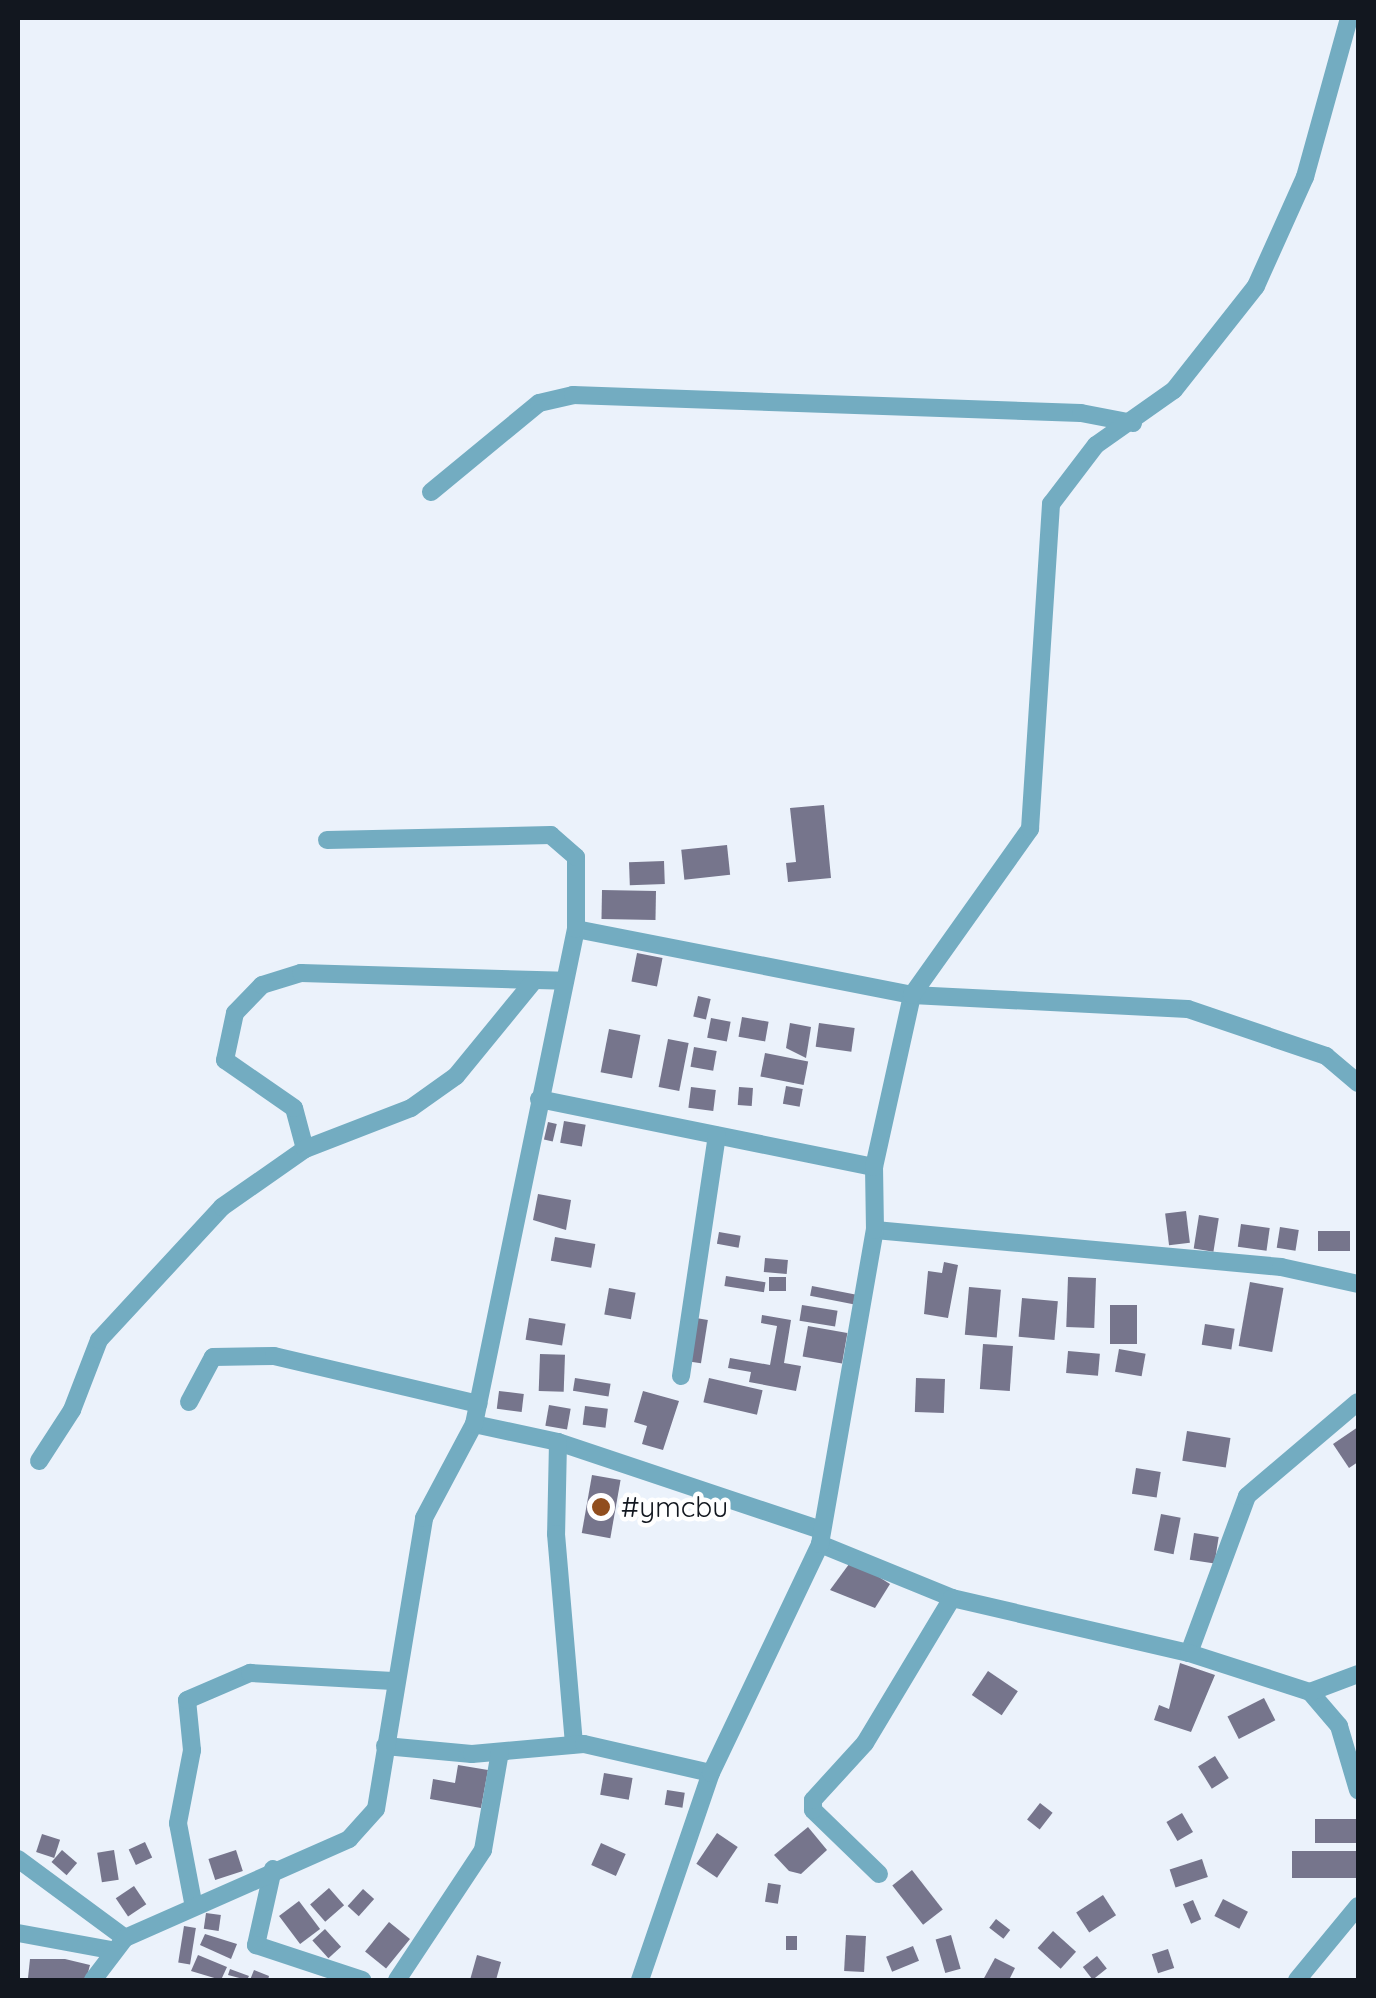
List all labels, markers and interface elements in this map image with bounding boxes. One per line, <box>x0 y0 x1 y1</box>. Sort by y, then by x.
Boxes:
place label: #ymcbu <box>621 1490 728 1524</box>
marker: #ymcbu <box>590 1496 612 1518</box>

